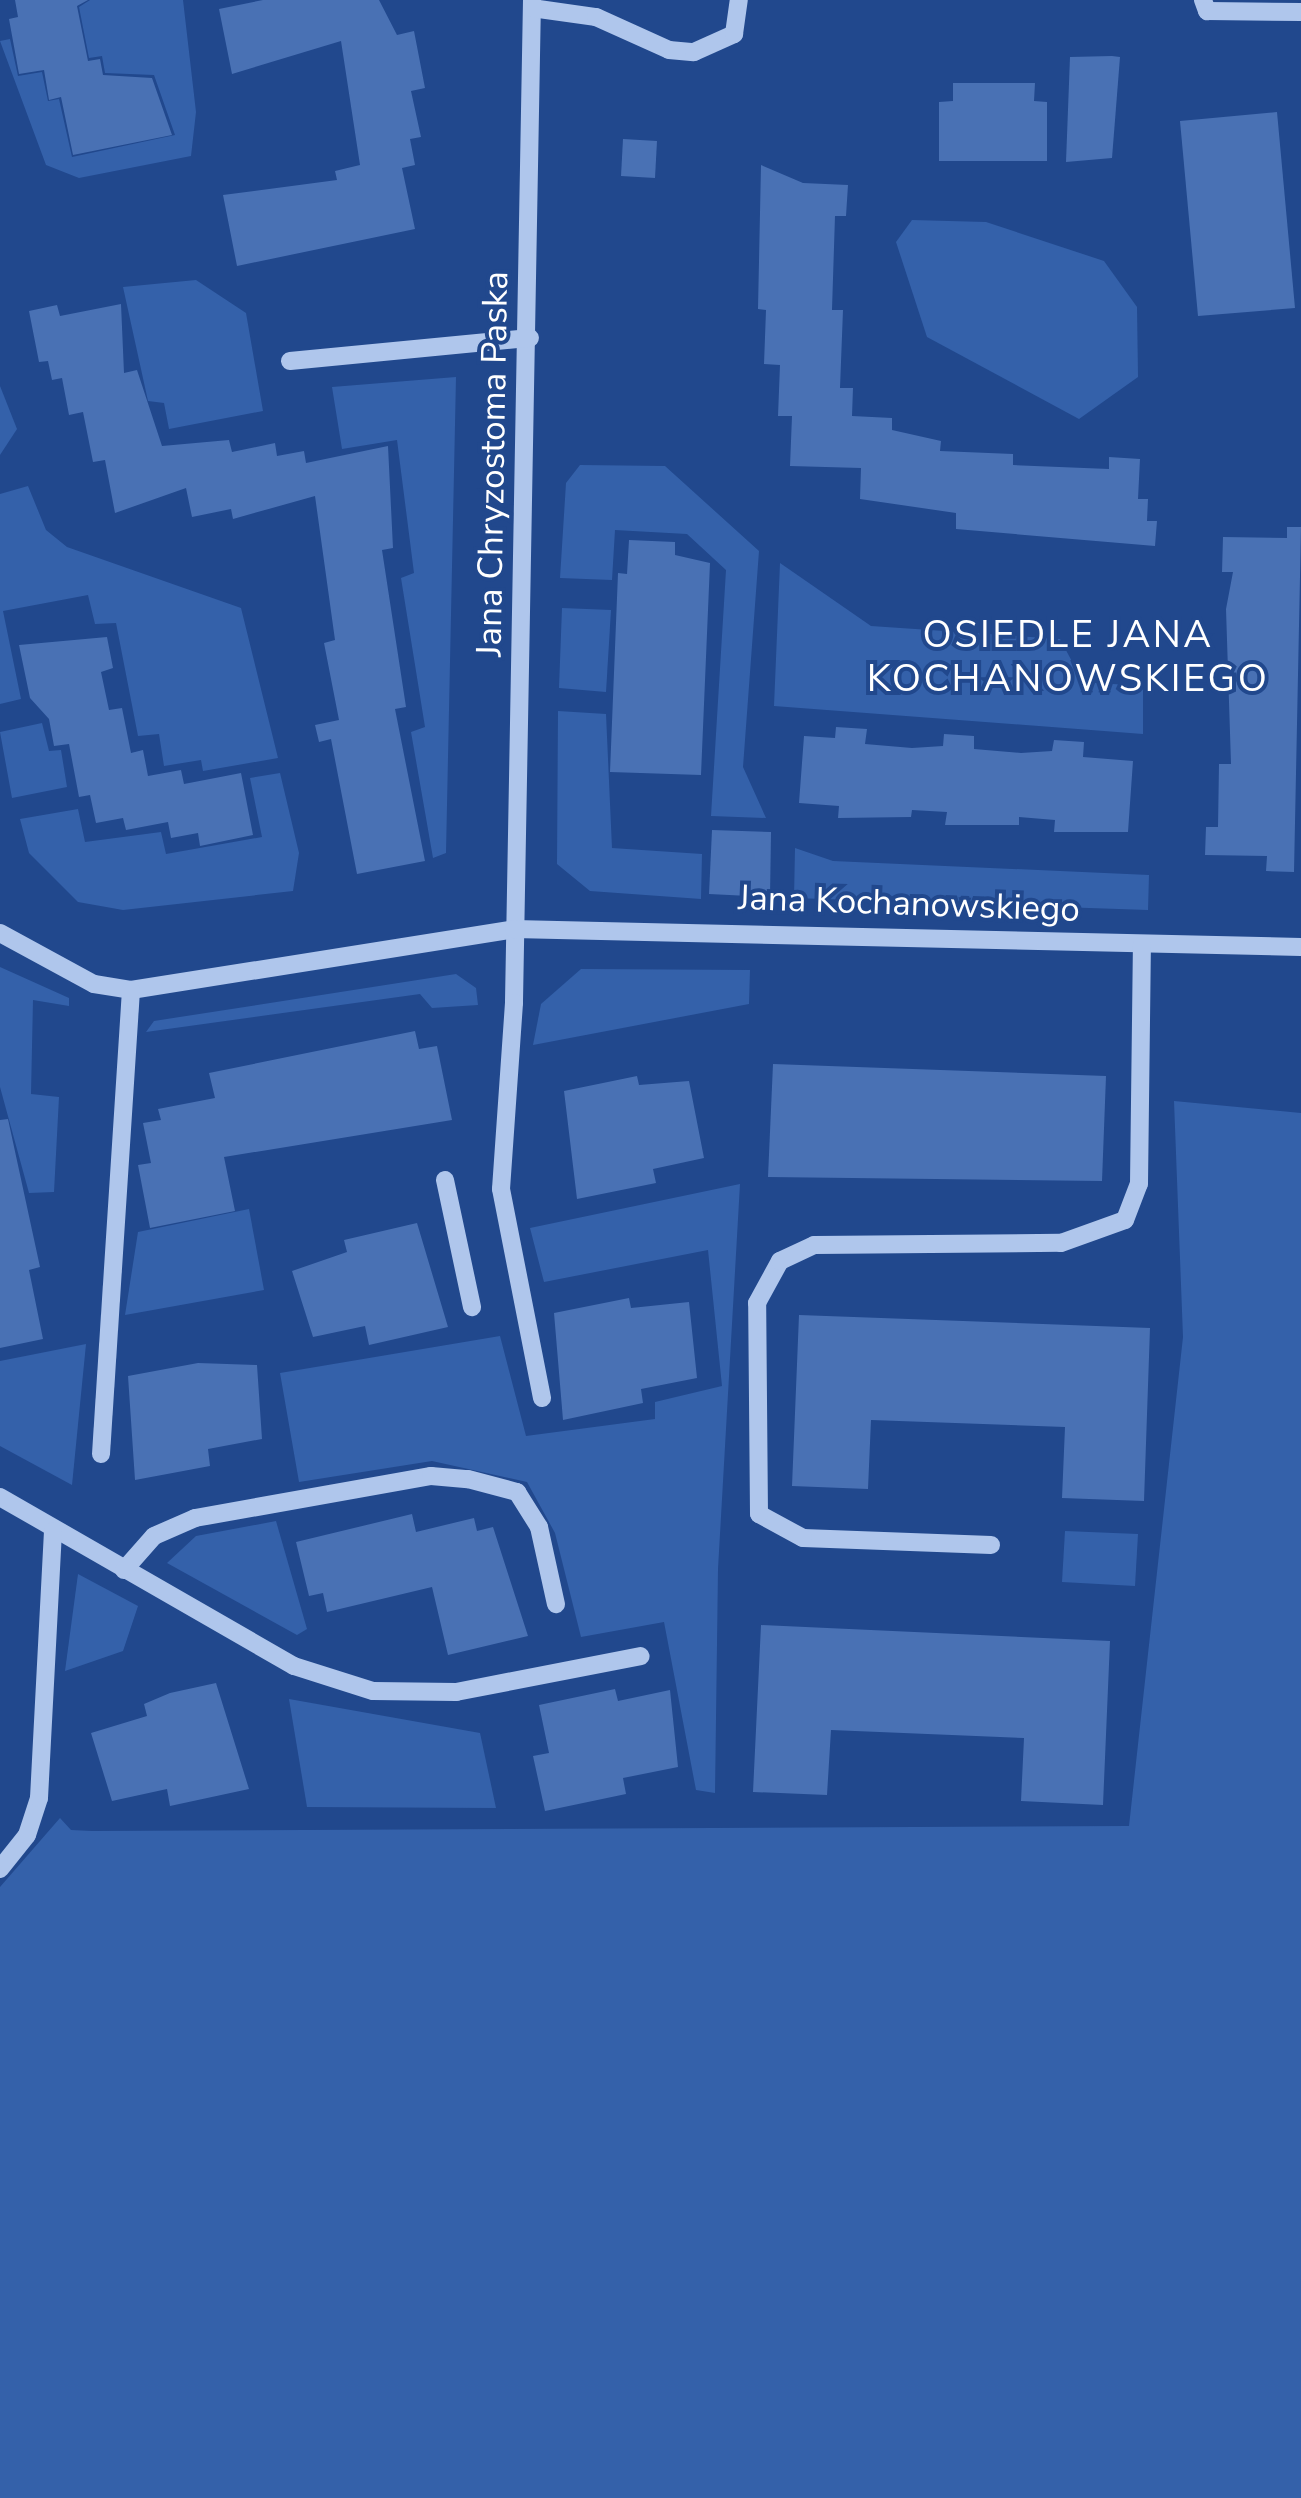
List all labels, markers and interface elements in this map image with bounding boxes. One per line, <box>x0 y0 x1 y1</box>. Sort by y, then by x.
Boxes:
street label: Jana Chryzostoma Paska <box>469 271 517 657</box>
district label: OSIEDLE JANA KOCHANOWSKIEGO <box>867 612 1269 702</box>
street label: Jana Kochanowskiego <box>737 877 1081 931</box>

